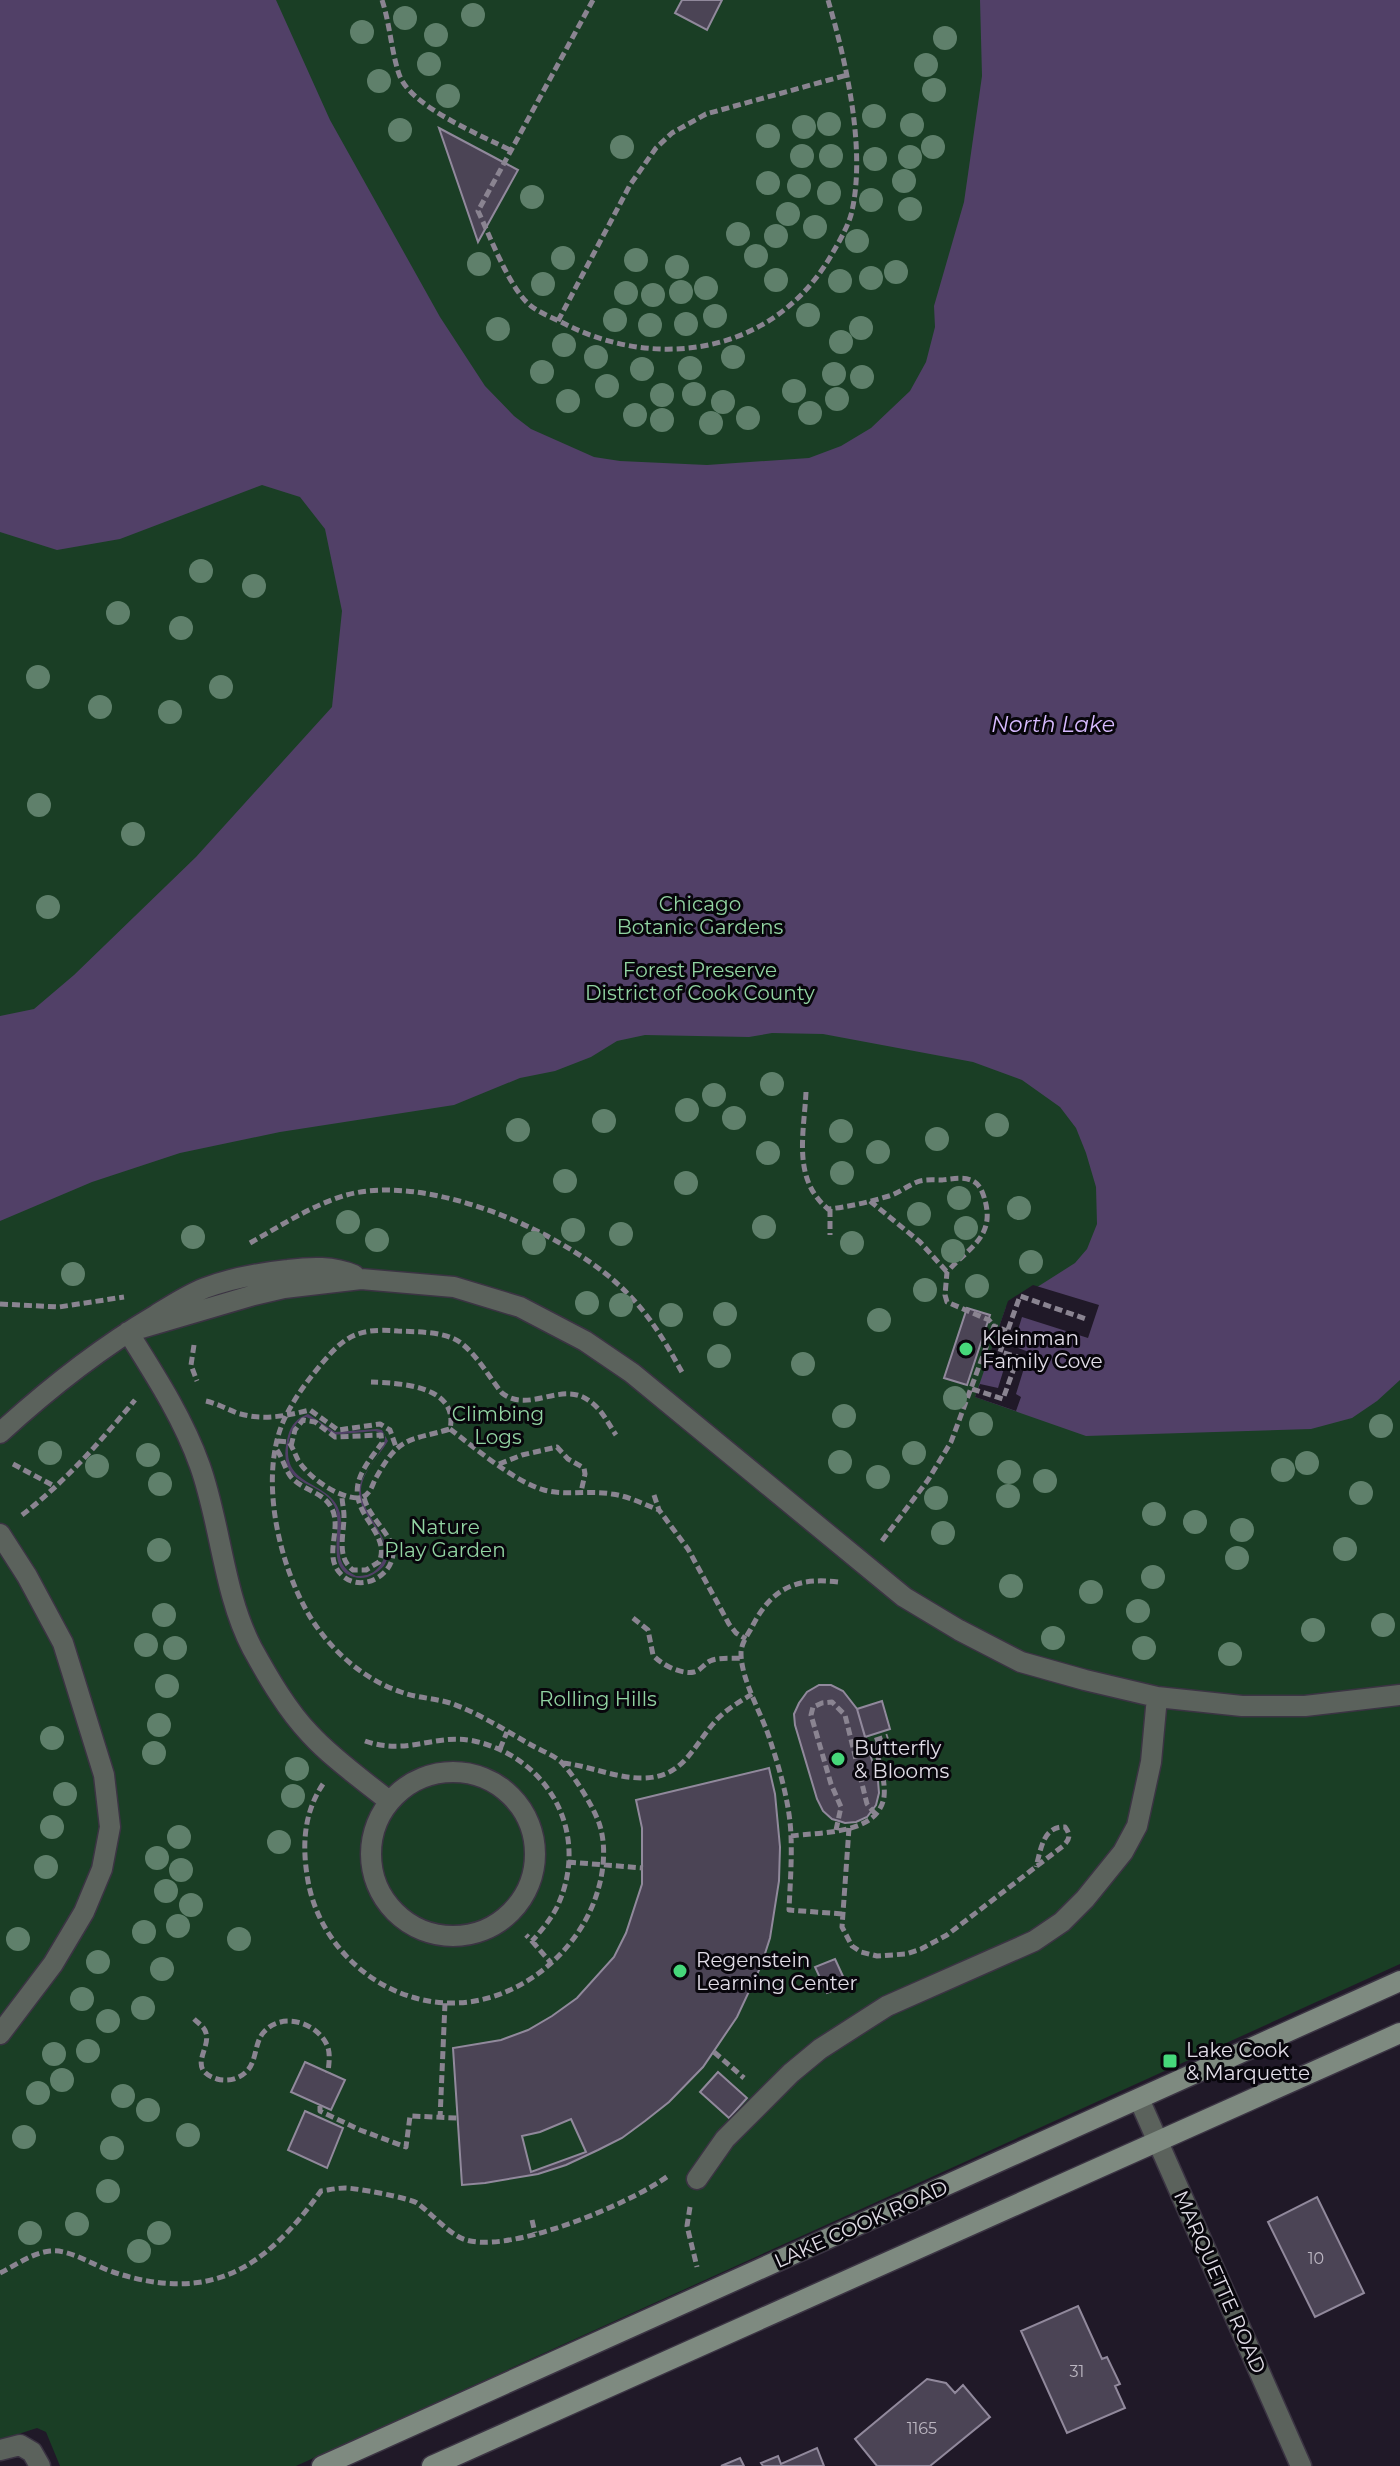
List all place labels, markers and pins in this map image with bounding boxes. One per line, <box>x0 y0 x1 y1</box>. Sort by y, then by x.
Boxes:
place label: Kleinman Family Cove <box>982 1326 1103 1373</box>
marker: Kleinman Family Cove <box>957 1340 975 1358</box>
place label: Butterfly & Blooms <box>854 1736 949 1783</box>
marker: Butterfly & Blooms <box>829 1750 847 1768</box>
place label: Regenstein Learning Center <box>696 1948 858 1995</box>
marker: Regenstein Learning Center <box>671 1962 689 1980</box>
place label: Lake Cook & Marquette <box>1186 2038 1310 2085</box>
marker: Lake Cook & Marquette <box>1161 2052 1179 2070</box>

